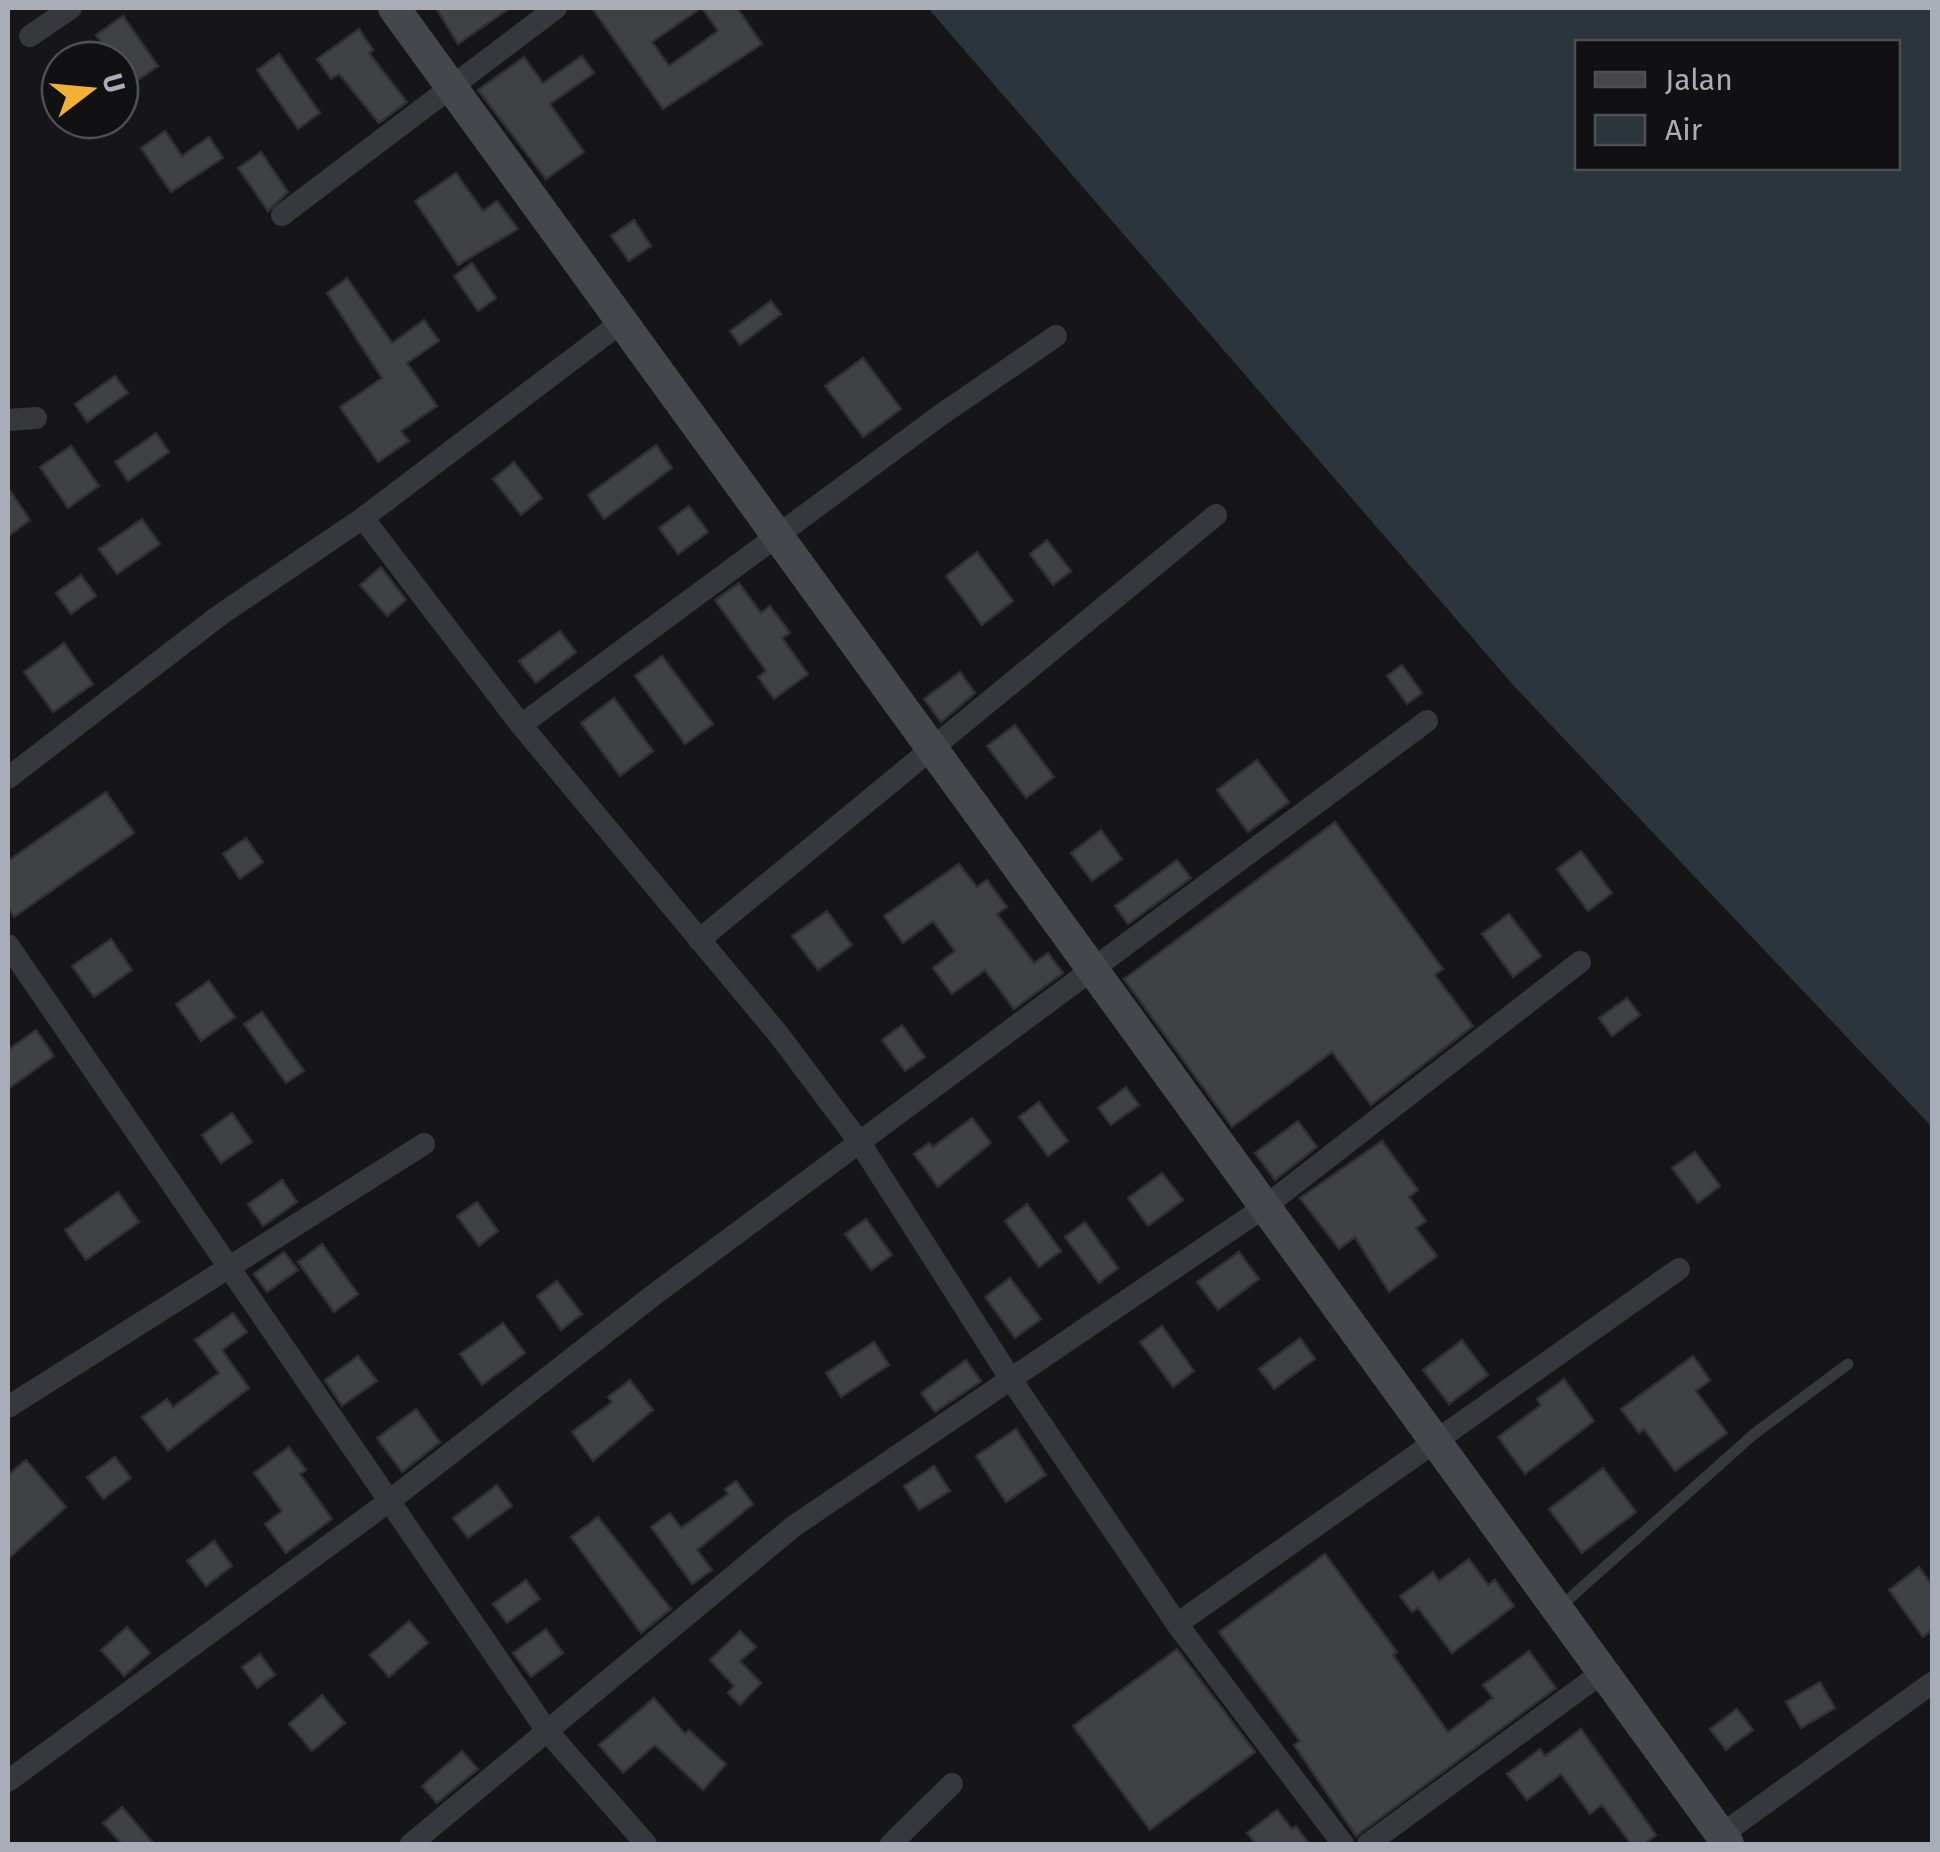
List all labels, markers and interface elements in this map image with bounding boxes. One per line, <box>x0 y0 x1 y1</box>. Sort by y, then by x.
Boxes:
north arrow <box>40 40 140 140</box>
legend <box>1575 40 1900 170</box>
text: Jalan <box>1665 62 1733 98</box>
text: U <box>95 70 132 97</box>
text: Air <box>1665 112 1703 148</box>

